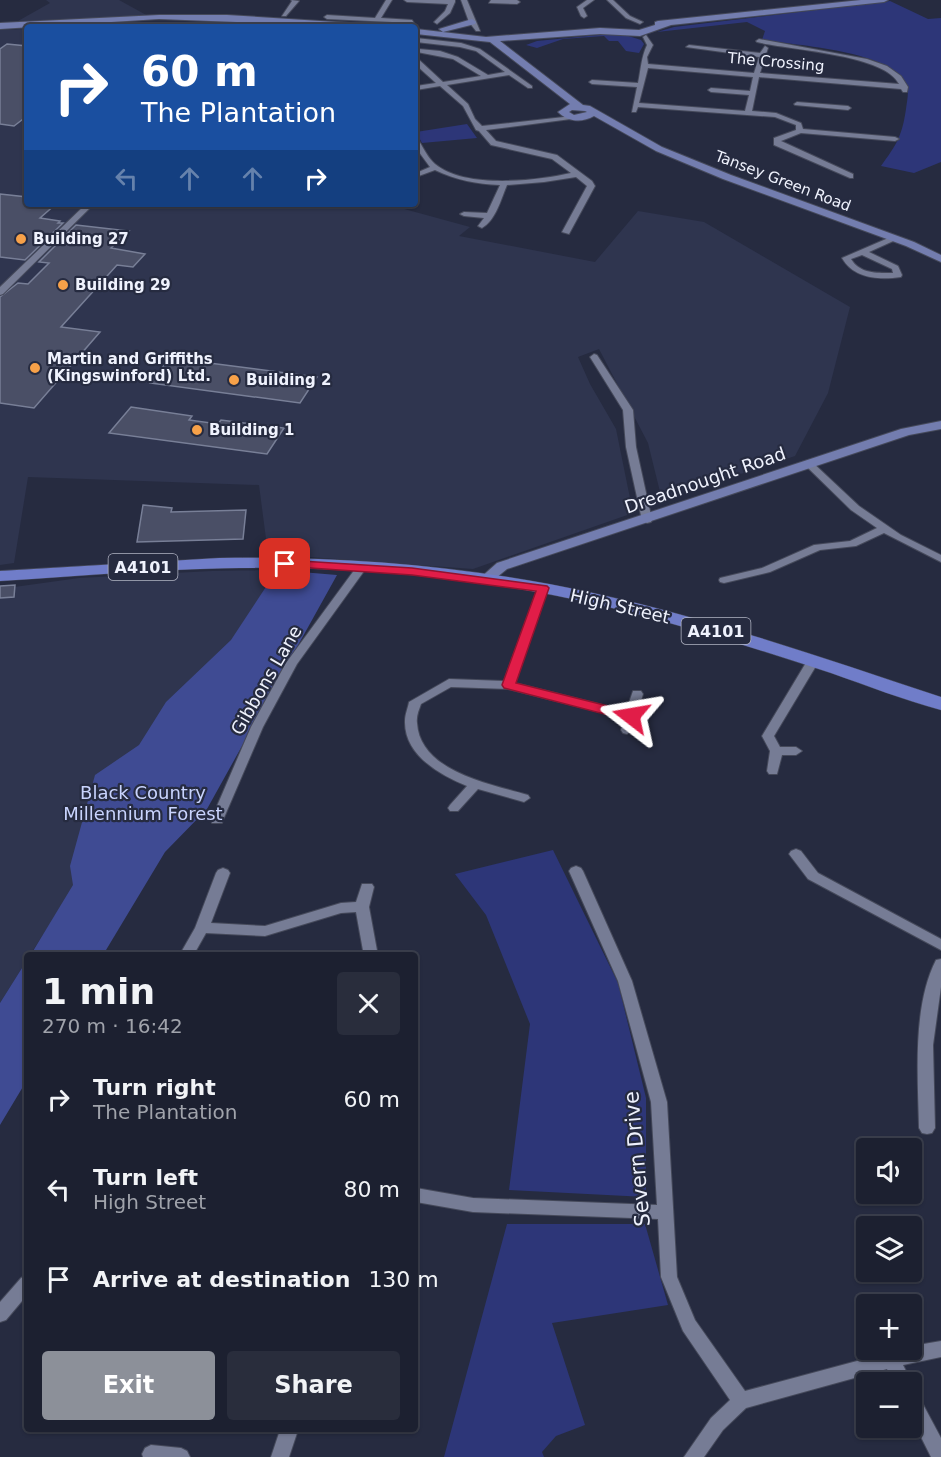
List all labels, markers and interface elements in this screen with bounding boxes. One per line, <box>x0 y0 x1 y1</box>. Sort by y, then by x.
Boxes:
text: 60 m <box>141 47 258 96</box>
icon: right <box>42 48 120 126</box>
street label: The Crossing <box>726 49 825 75</box>
text: The Plantation <box>141 97 336 128</box>
street label: Tansey Green Road <box>712 146 853 215</box>
icon: left <box>110 162 143 195</box>
icon: ahead <box>173 162 206 195</box>
icon: ahead <box>236 162 269 195</box>
icon: right <box>299 162 332 195</box>
place label: Building 27 <box>33 230 129 248</box>
marker: Building 27 <box>14 232 28 246</box>
place label: Building 29 <box>75 276 171 294</box>
marker: Building 29 <box>56 278 70 292</box>
place label: Martin and Griffiths (Kingswinford) Ltd. <box>47 350 213 385</box>
marker: Martin and Griffiths (Kingswinford) Ltd. <box>28 361 42 375</box>
place label: Building 2 <box>246 371 331 389</box>
marker: Building 2 <box>227 373 241 387</box>
place label: Building 1 <box>209 421 294 439</box>
marker: Building 1 <box>190 423 204 437</box>
street label: Dreadnought Road <box>622 443 788 517</box>
pin <box>259 538 310 589</box>
icon: arrive <box>268 547 301 580</box>
road number: A4101 <box>108 554 178 580</box>
street label: High Street <box>568 584 672 628</box>
road number: A4101 <box>682 618 750 644</box>
street label: Gibbons Lane <box>226 622 306 738</box>
position arrow <box>599 684 663 748</box>
park label: Black Country Millennium Forest <box>63 782 223 824</box>
text: 1 min <box>42 971 155 1012</box>
button: close <box>337 972 400 1035</box>
text: 270 m · 16:42 <box>42 1014 183 1038</box>
text: Turn right <box>93 1075 216 1100</box>
icon: right <box>42 1083 75 1116</box>
text: 60 m <box>344 1087 400 1112</box>
street label: Severn Drive <box>619 1090 655 1228</box>
text: The Plantation <box>93 1100 238 1124</box>
map controls <box>856 1138 922 1438</box>
button: sound <box>856 1138 922 1204</box>
text: Turn left <box>93 1165 198 1190</box>
icon: left <box>42 1173 75 1206</box>
text: 80 m <box>344 1177 400 1202</box>
text: High Street <box>93 1190 206 1214</box>
button: layers <box>856 1216 922 1282</box>
icon: arrive <box>42 1263 75 1296</box>
text: Arrive at destination <box>93 1267 350 1292</box>
text: 130 m <box>368 1267 439 1292</box>
button: + <box>856 1294 922 1360</box>
button: Exit <box>42 1351 215 1420</box>
button: Share <box>227 1351 400 1420</box>
button: − <box>856 1372 922 1438</box>

